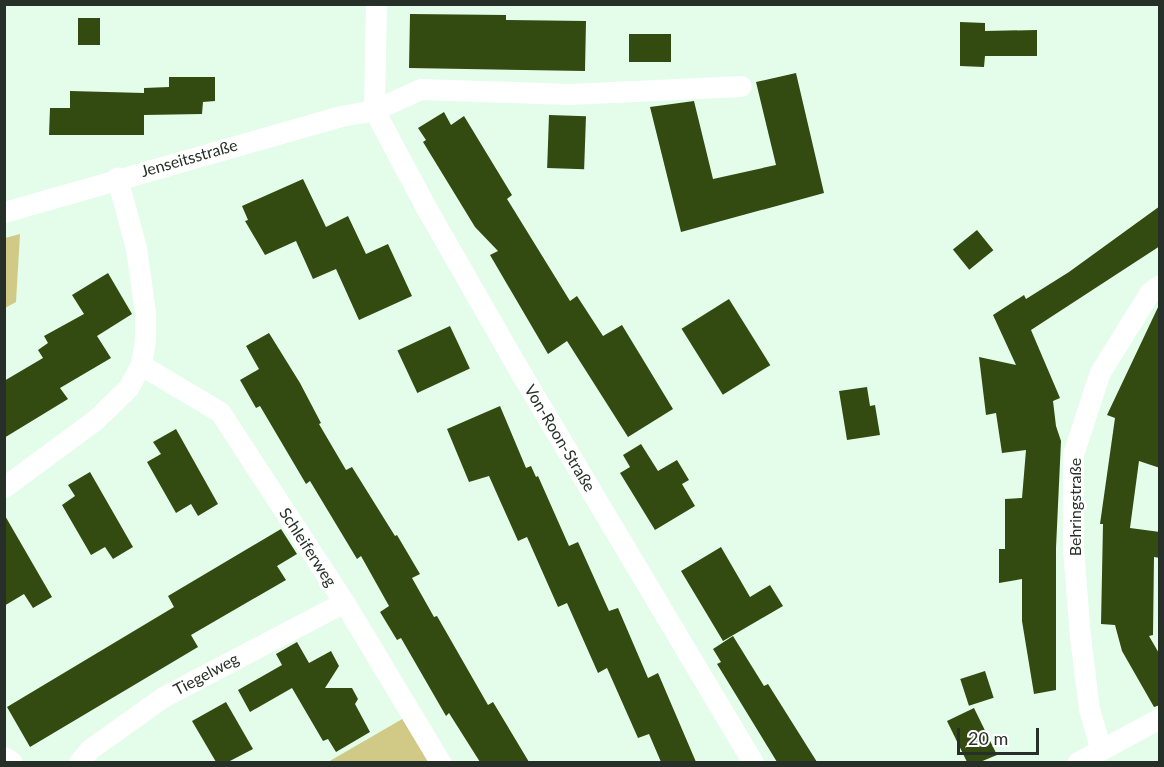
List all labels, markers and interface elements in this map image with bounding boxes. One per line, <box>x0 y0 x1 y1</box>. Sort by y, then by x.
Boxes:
street label: Jenseitsstraße <box>138 135 240 181</box>
street label: Von-Roon-Straße <box>520 381 600 495</box>
street label: Behringstraße <box>1065 458 1085 556</box>
street label: Schleiferweg <box>275 504 341 590</box>
street label: Tiegelweg <box>170 649 242 699</box>
scale bar <box>960 716 1042 754</box>
text: 20 m <box>968 727 1008 749</box>

